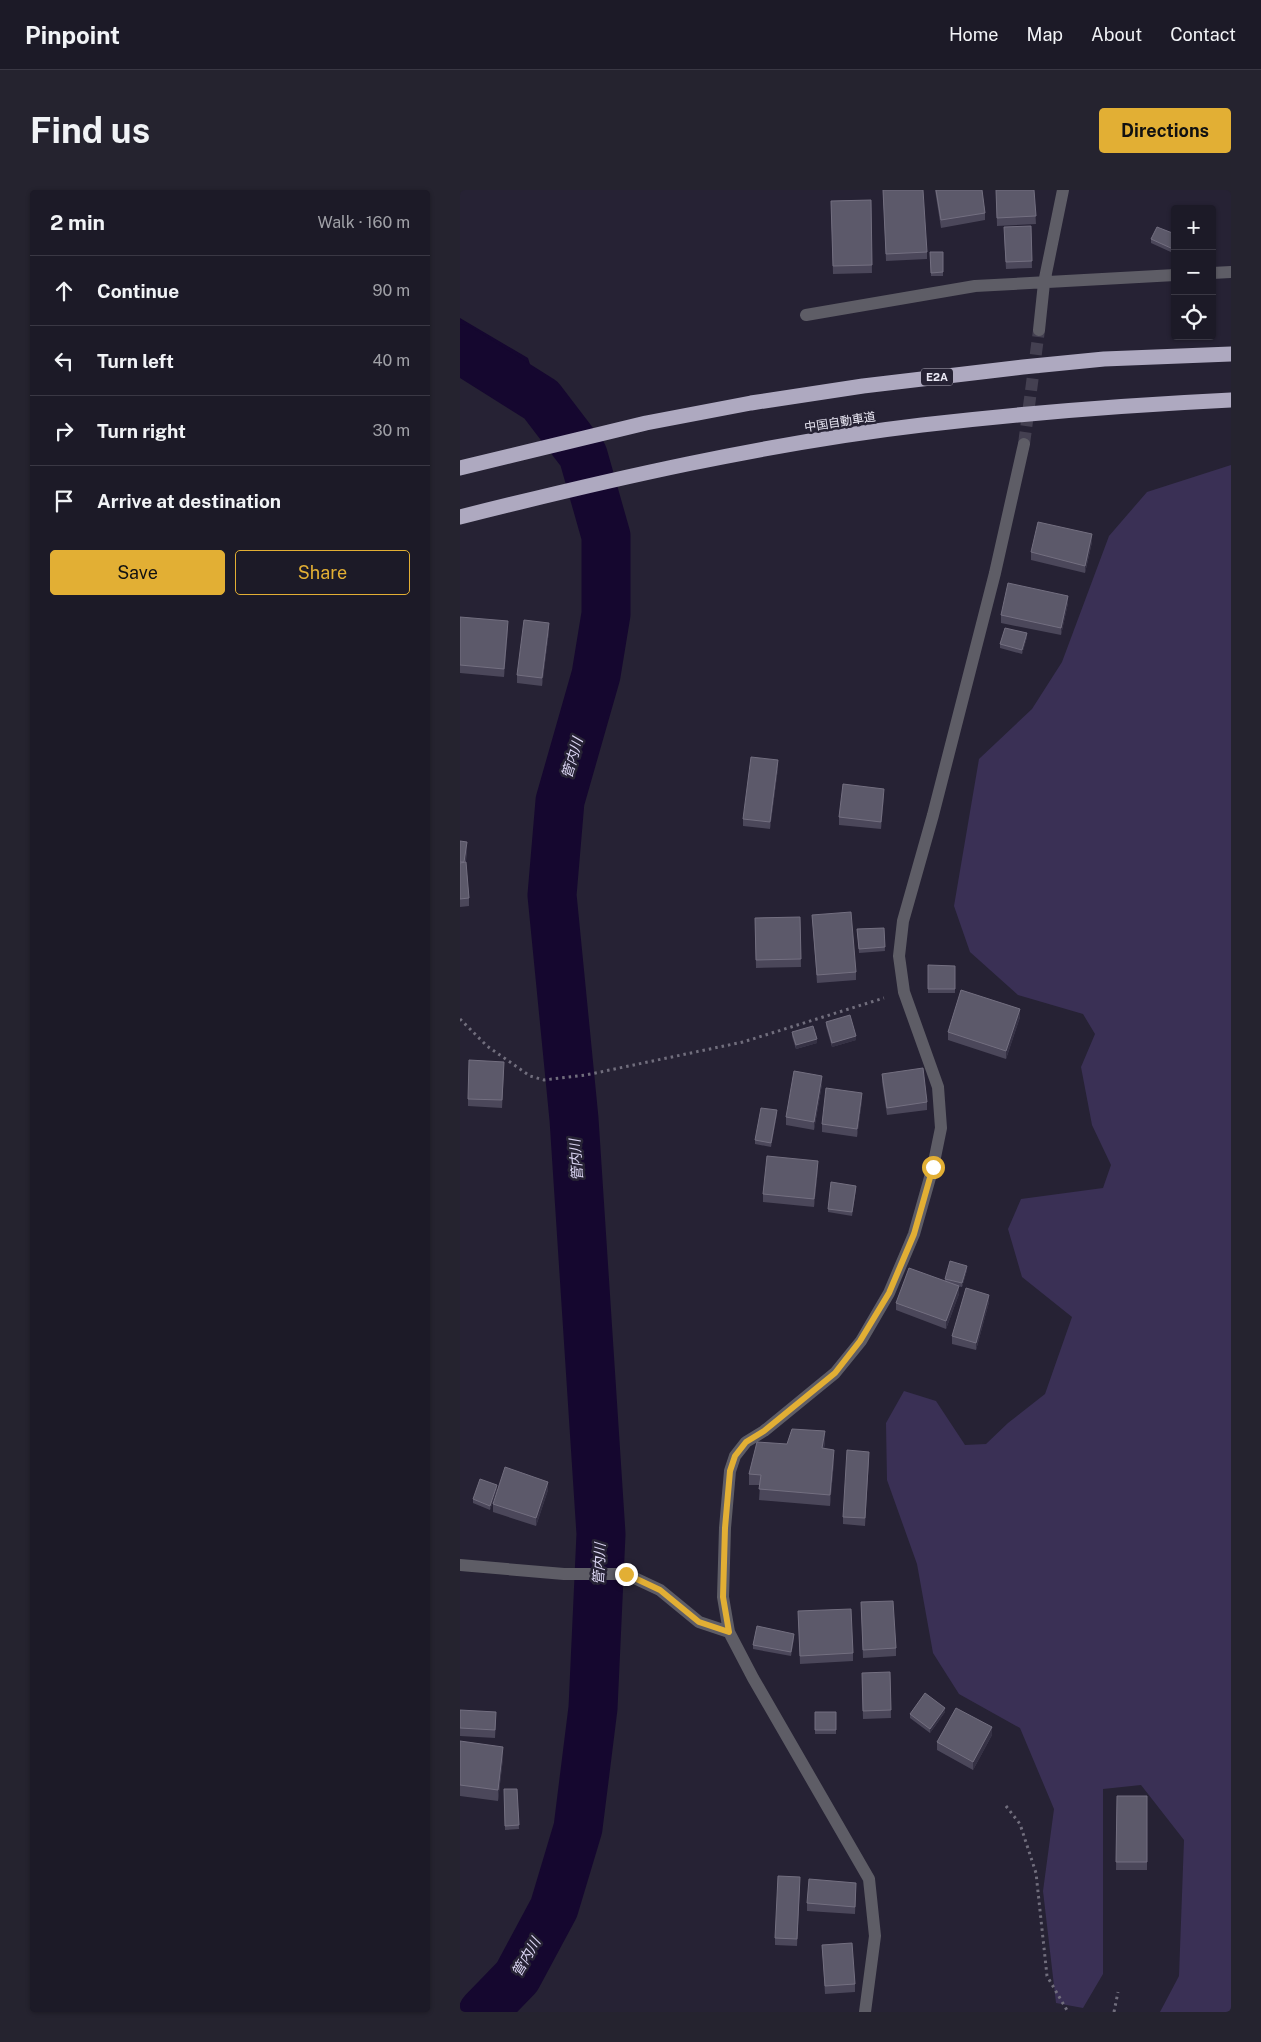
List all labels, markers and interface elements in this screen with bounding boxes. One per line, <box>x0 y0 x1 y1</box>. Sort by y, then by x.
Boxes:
text: Pinpoint <box>25 21 120 49</box>
text: Home <box>949 24 999 45</box>
text: Map <box>1027 24 1063 45</box>
text: About <box>1091 24 1142 45</box>
text: Contact <box>1170 24 1236 45</box>
button: Directions <box>1099 108 1231 153</box>
text: Find us <box>30 110 150 151</box>
map controls <box>1171 205 1216 340</box>
button: + <box>1171 205 1216 250</box>
text: 2 min <box>50 210 105 235</box>
text: Walk · 160 m <box>318 213 410 232</box>
button: − <box>1171 250 1216 295</box>
icon: ahead <box>50 277 78 305</box>
text: Continue <box>97 280 179 302</box>
text: 90 m <box>373 281 410 300</box>
button: locate <box>1171 295 1216 340</box>
icon: left <box>50 347 78 375</box>
text: Turn left <box>97 350 174 372</box>
text: 40 m <box>372 351 410 370</box>
road number: E2A <box>921 368 953 386</box>
street label: 中国自動車道 <box>803 409 877 435</box>
icon: right <box>50 417 78 445</box>
text: Turn right <box>97 420 186 442</box>
text: 30 m <box>373 421 410 440</box>
icon: arrive <box>50 487 78 515</box>
text: Arrive at destination <box>97 490 281 512</box>
button: Save <box>50 550 225 595</box>
button: Share <box>235 550 410 595</box>
water label: 管内川 <box>559 734 586 780</box>
water label: 管内川 <box>566 1136 585 1182</box>
route start <box>922 1156 945 1179</box>
water label: 管内川 <box>590 1541 608 1585</box>
route end <box>615 1563 638 1586</box>
water label: 管内川 <box>509 1933 544 1979</box>

